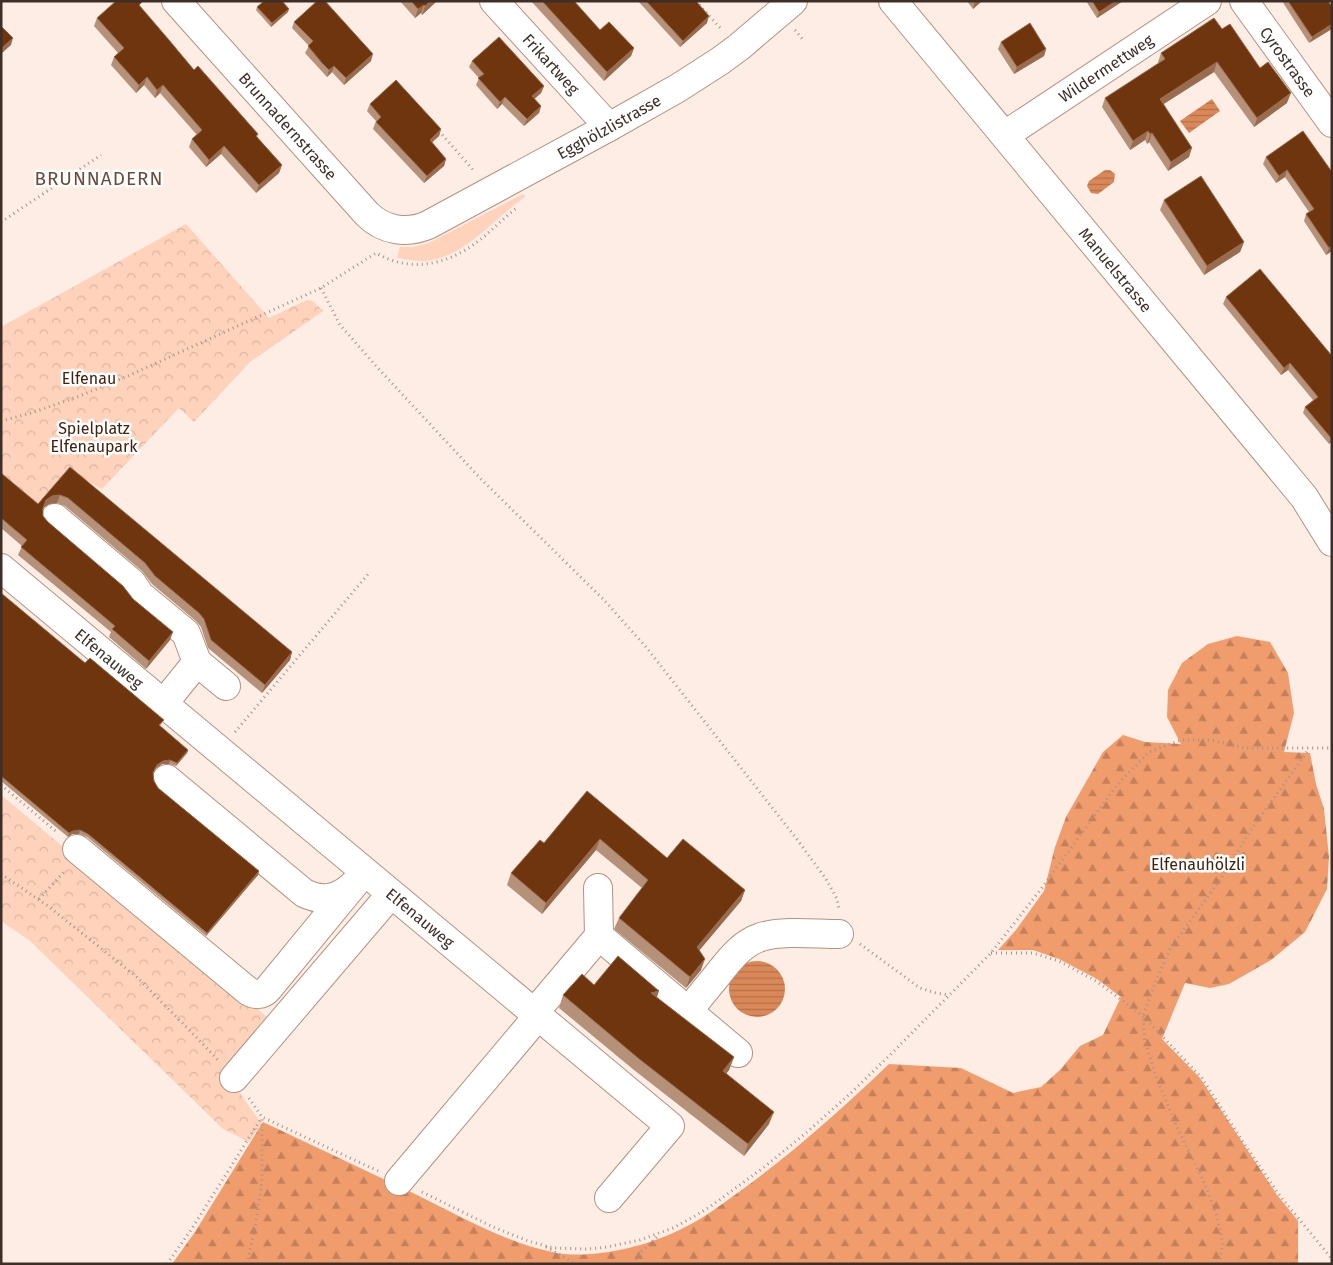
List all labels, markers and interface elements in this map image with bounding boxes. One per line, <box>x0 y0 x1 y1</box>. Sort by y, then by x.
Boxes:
street label: Cyrostrasse <box>1256 23 1320 101</box>
street label: Frikartweg <box>519 30 584 98</box>
street label: Wildermettweg <box>1055 30 1157 106</box>
street label: Brunnadernstrasse <box>235 69 341 184</box>
street label: Egghölzlistrasse <box>554 90 664 163</box>
district label: BRUNNADERN <box>34 167 164 190</box>
street label: Manuelstrasse <box>1075 224 1156 316</box>
park label: Elfenau <box>62 369 116 388</box>
park label: Spielplatz Elfenaupark <box>51 419 138 456</box>
street label: Elfenauweg <box>71 624 148 693</box>
park label: Elfenauhölzli <box>1151 855 1245 874</box>
street label: Elfenauweg <box>382 884 459 952</box>

